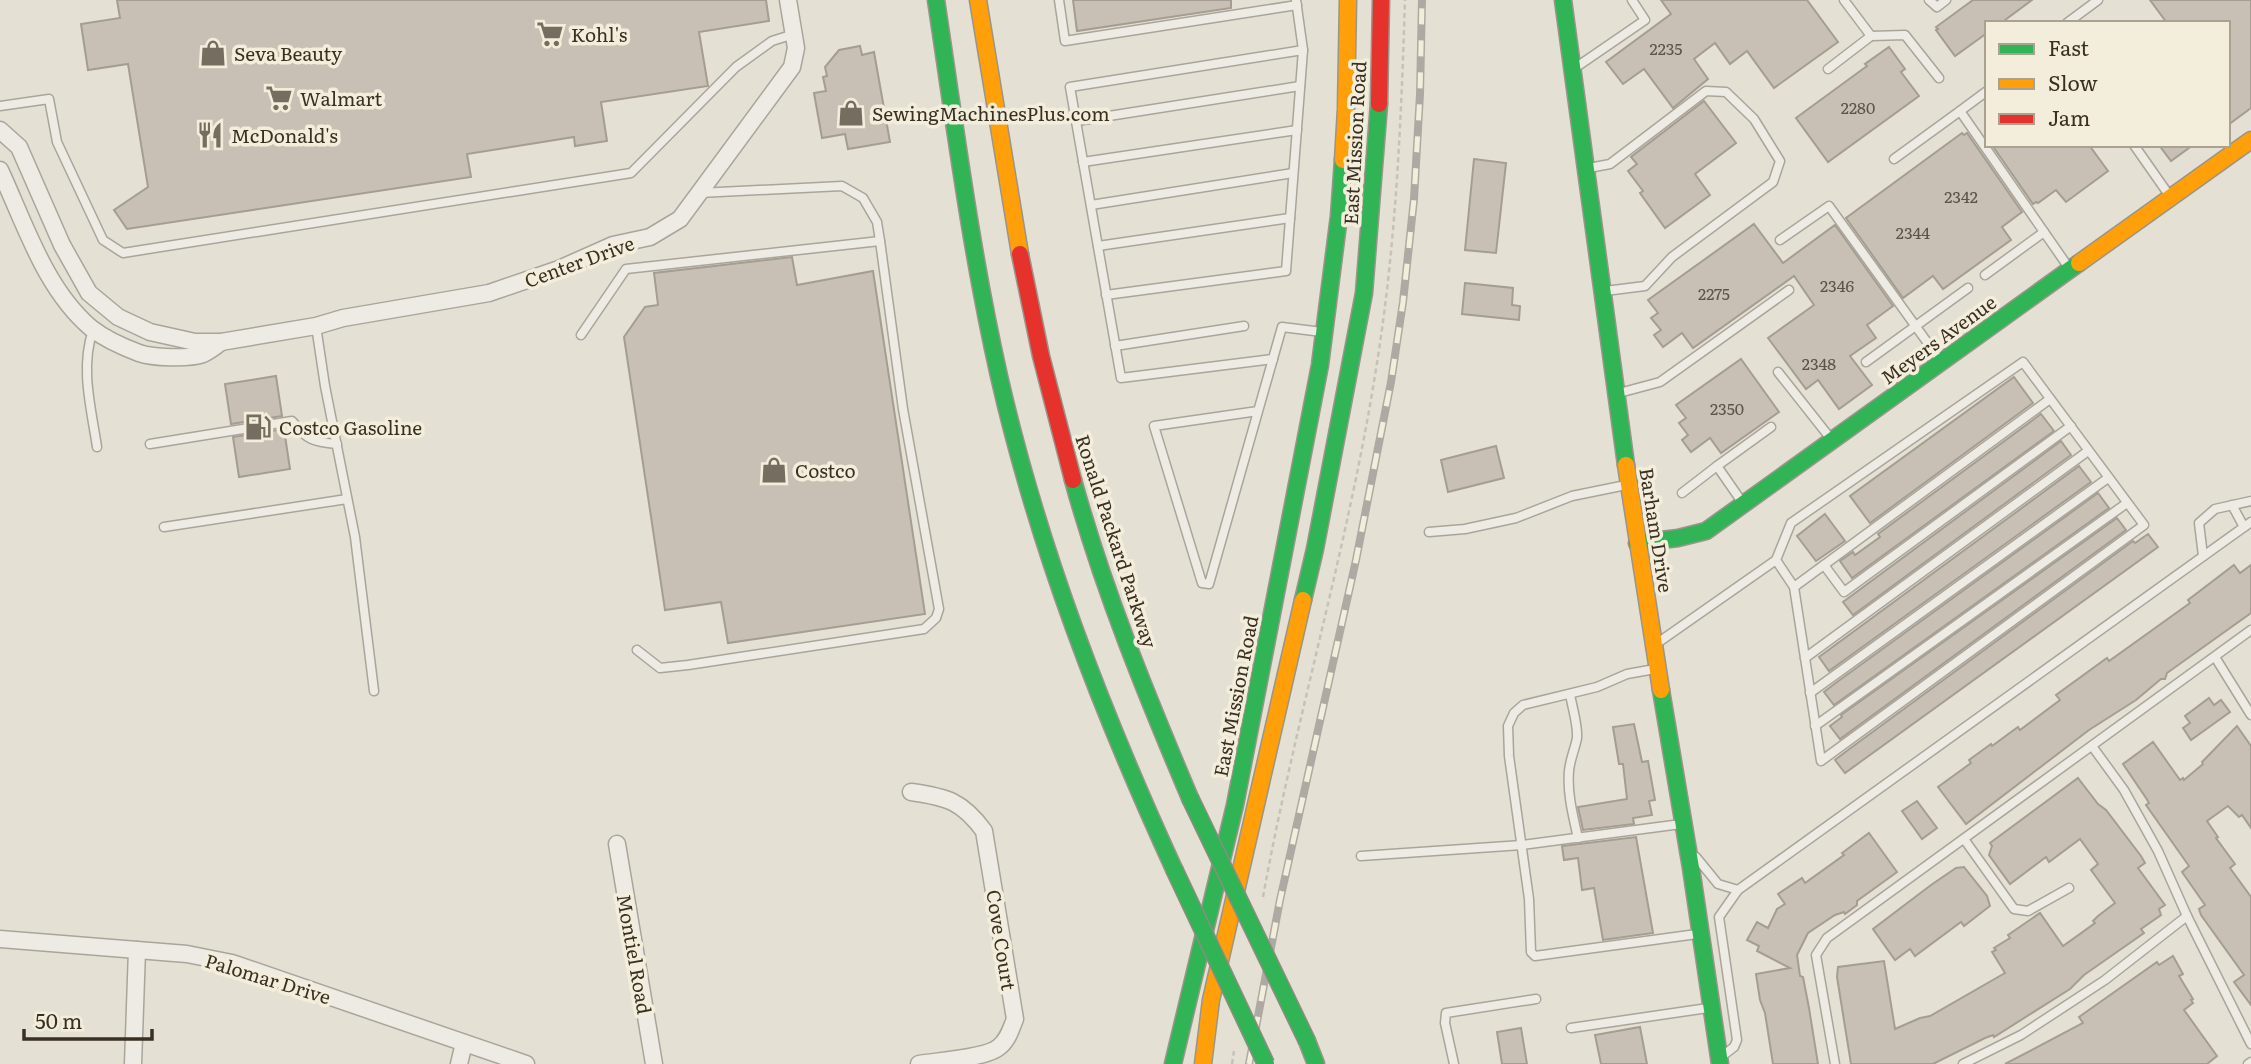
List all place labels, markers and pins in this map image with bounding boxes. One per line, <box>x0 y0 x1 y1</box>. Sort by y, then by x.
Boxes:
supermarket icon: Kohl's <box>535 19 565 49</box>
place label: Kohl's <box>571 20 628 48</box>
shop icon: Seva Beauty <box>198 38 228 68</box>
place label: Seva Beauty <box>234 39 342 67</box>
supermarket icon: Walmart <box>264 83 294 113</box>
place label: Walmart <box>300 84 382 112</box>
shop icon: SewingMachinesPlus.com <box>836 98 866 128</box>
place label: SewingMachinesPlus.com <box>872 99 1110 127</box>
restaurant icon: McDonald's <box>195 120 225 150</box>
place label: McDonald's <box>231 121 338 149</box>
fuel station icon: Costco Gasoline <box>243 412 273 442</box>
place label: Costco Gasoline <box>279 413 422 441</box>
shop icon: Costco <box>759 455 789 485</box>
place label: Costco <box>795 456 856 484</box>

